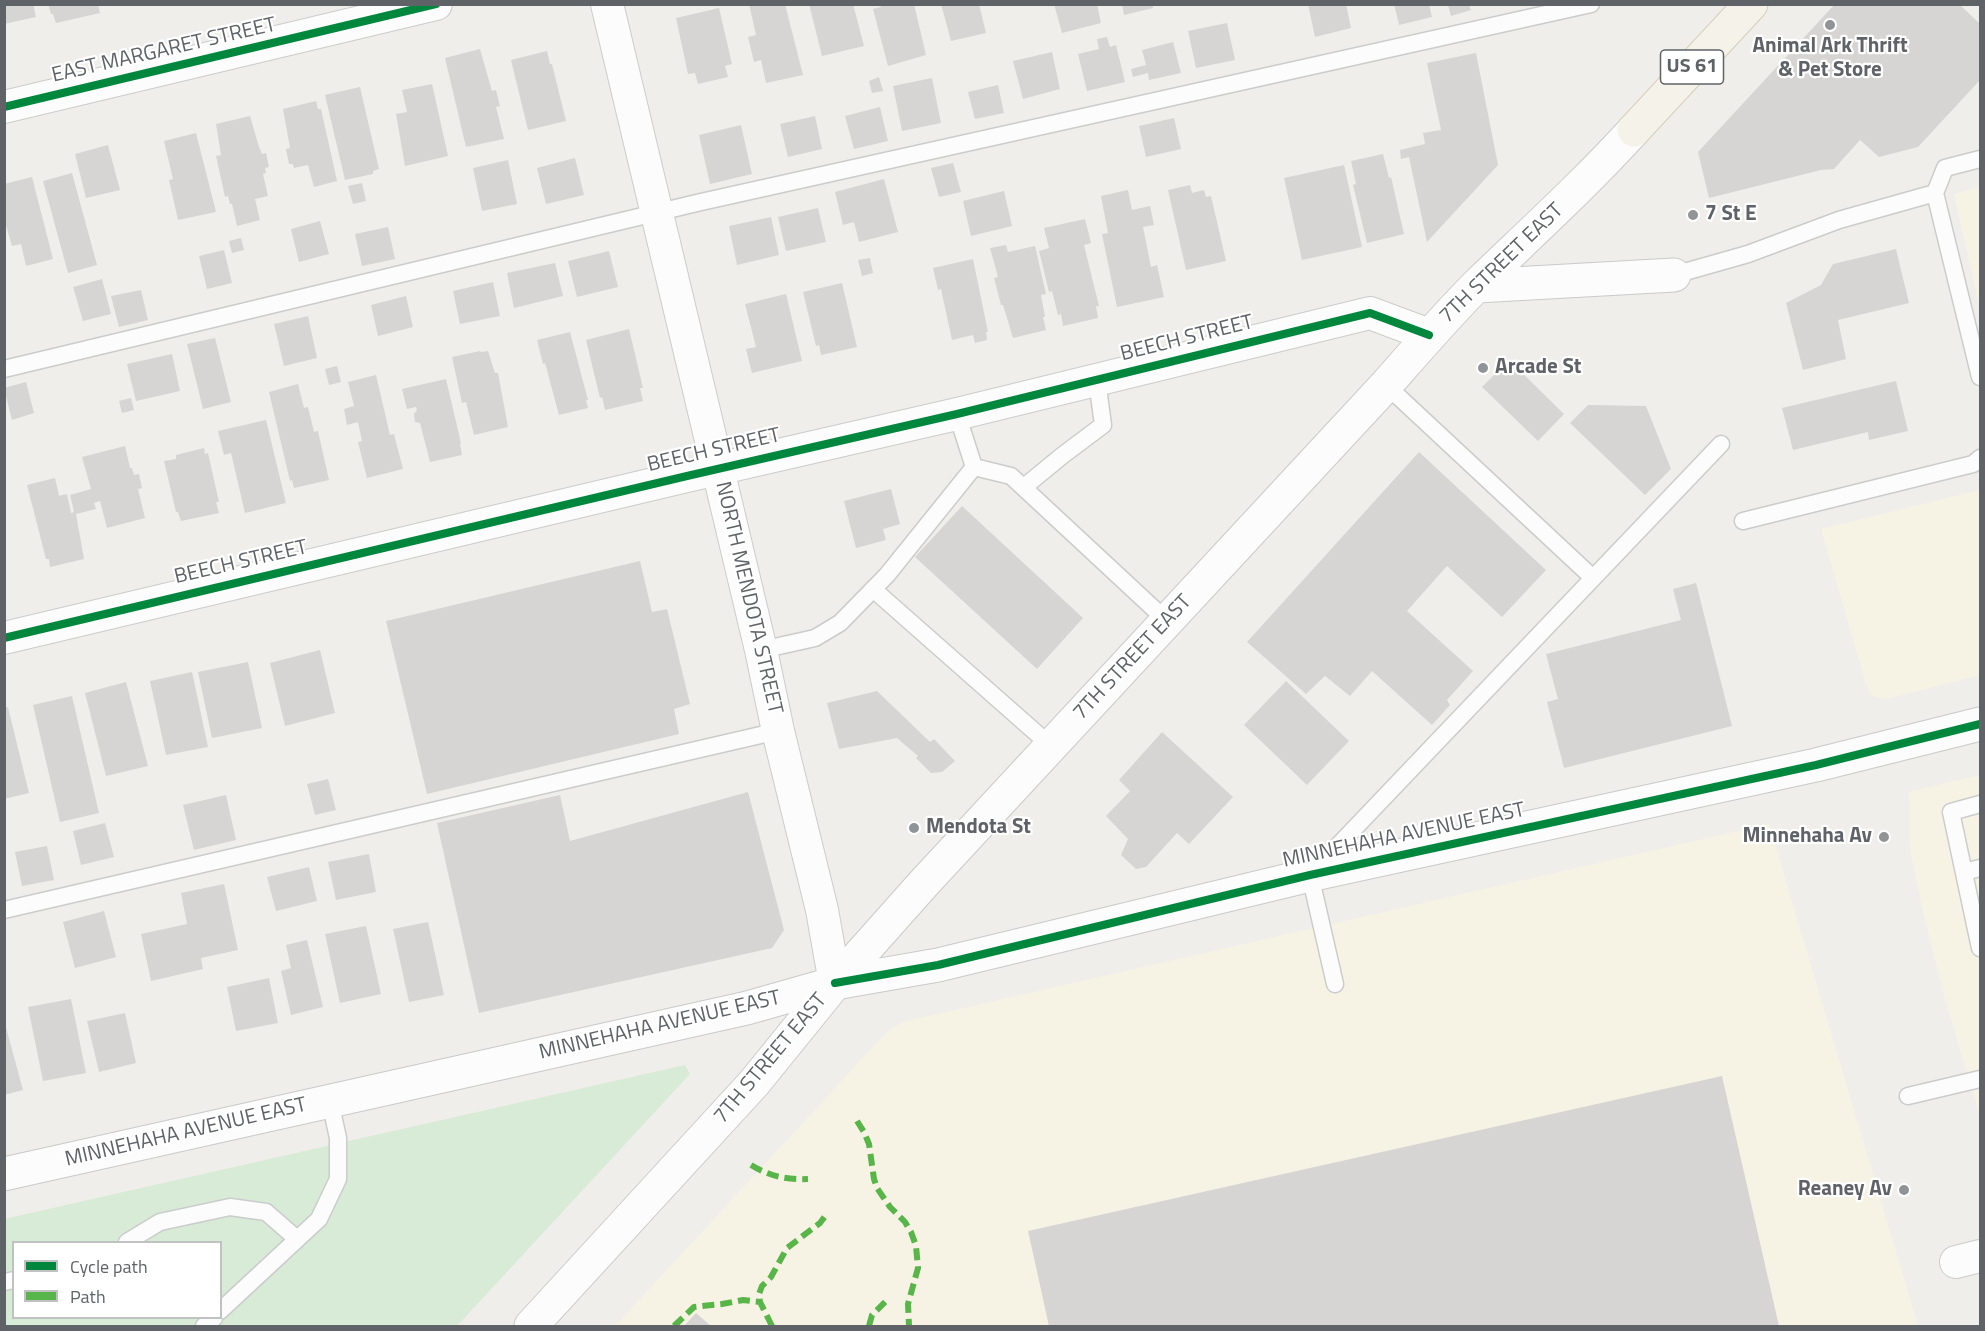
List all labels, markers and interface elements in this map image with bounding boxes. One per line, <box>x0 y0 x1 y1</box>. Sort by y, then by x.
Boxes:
street label: EAST MARGARET STREET <box>49 13 279 89</box>
marker: Animal Ark Thrift & Pet Store <box>1823 18 1837 32</box>
place label: Animal Ark Thrift & Pet Store <box>1752 34 1908 84</box>
road number: US 61 <box>1660 50 1724 84</box>
street label: 7TH STREET EAST <box>1435 199 1569 329</box>
place label: 7 St E <box>1705 202 1757 228</box>
marker: 7 St E <box>1686 208 1700 222</box>
street label: BEECH STREET <box>1118 310 1256 368</box>
place label: Arcade St <box>1495 355 1581 381</box>
marker: Arcade St <box>1476 361 1490 375</box>
street label: BEECH STREET <box>645 423 783 479</box>
street label: NORTH MENDOTA STREET <box>709 479 787 717</box>
street label: BEECH STREET <box>172 535 310 591</box>
street label: 7TH STREET EAST <box>1068 590 1198 726</box>
street label: MINNEHAHA AVENUE EAST <box>1281 798 1527 874</box>
place label: Mendota St <box>926 815 1031 841</box>
marker: Mendota St <box>907 821 921 835</box>
place label: Minnehaha Av <box>1743 824 1872 850</box>
marker: Minnehaha Av <box>1877 830 1891 844</box>
street label: MINNEHAHA AVENUE EAST <box>537 986 783 1066</box>
street label: 7TH STREET EAST <box>709 989 833 1129</box>
street label: MINNEHAHA AVENUE EAST <box>63 1093 309 1173</box>
place label: Reaney Av <box>1798 1177 1892 1203</box>
marker: Reaney Av <box>1897 1183 1911 1197</box>
legend <box>12 1241 222 1319</box>
text: Cycle path <box>70 1253 148 1280</box>
text: Path <box>70 1283 106 1310</box>

